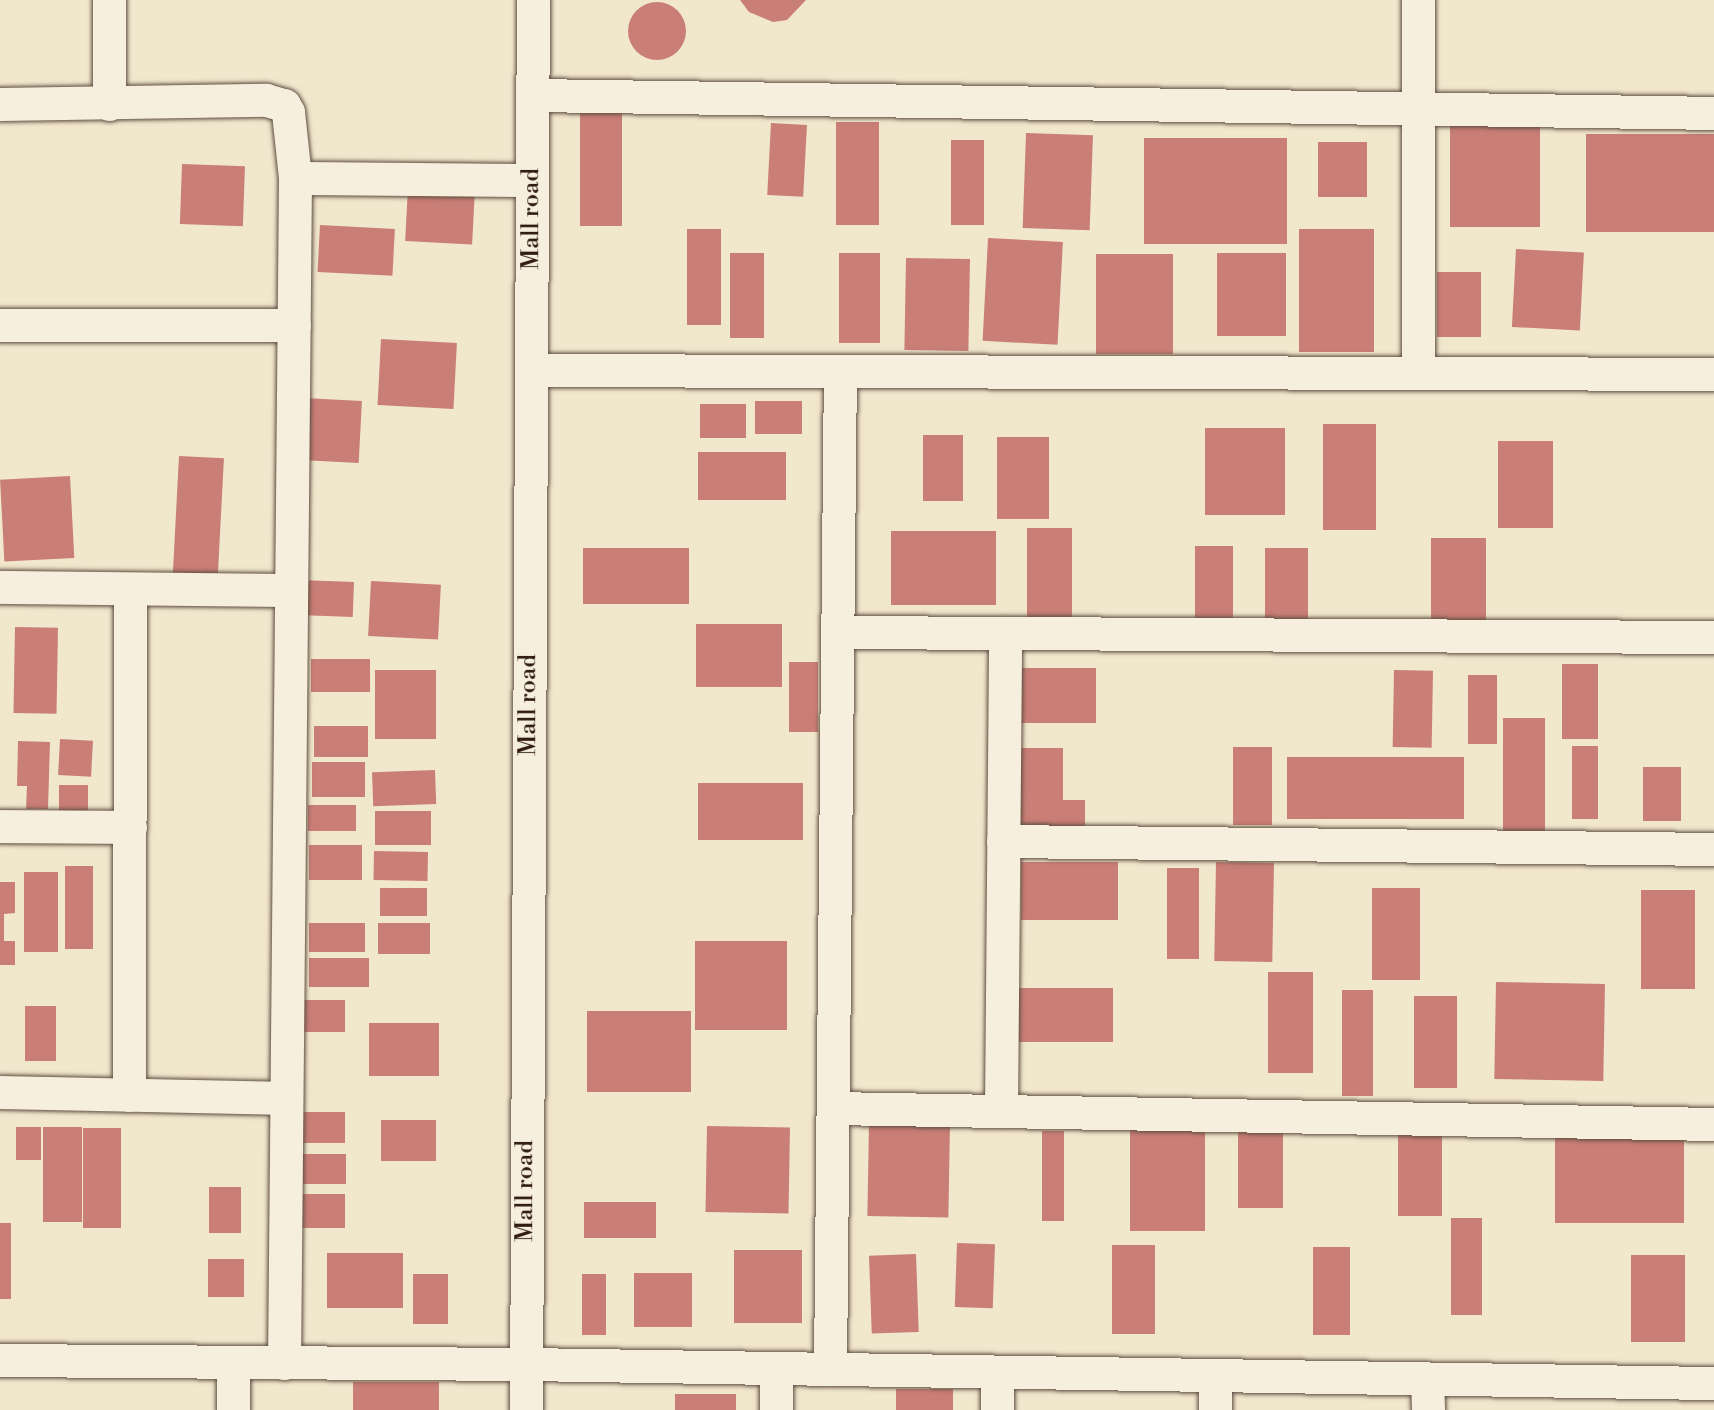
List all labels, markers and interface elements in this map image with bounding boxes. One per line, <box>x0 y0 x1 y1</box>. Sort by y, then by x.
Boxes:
street label: Mall road <box>518 168 546 270</box>
street label: Mall road <box>515 654 543 756</box>
street label: Mall road <box>512 1140 540 1242</box>

